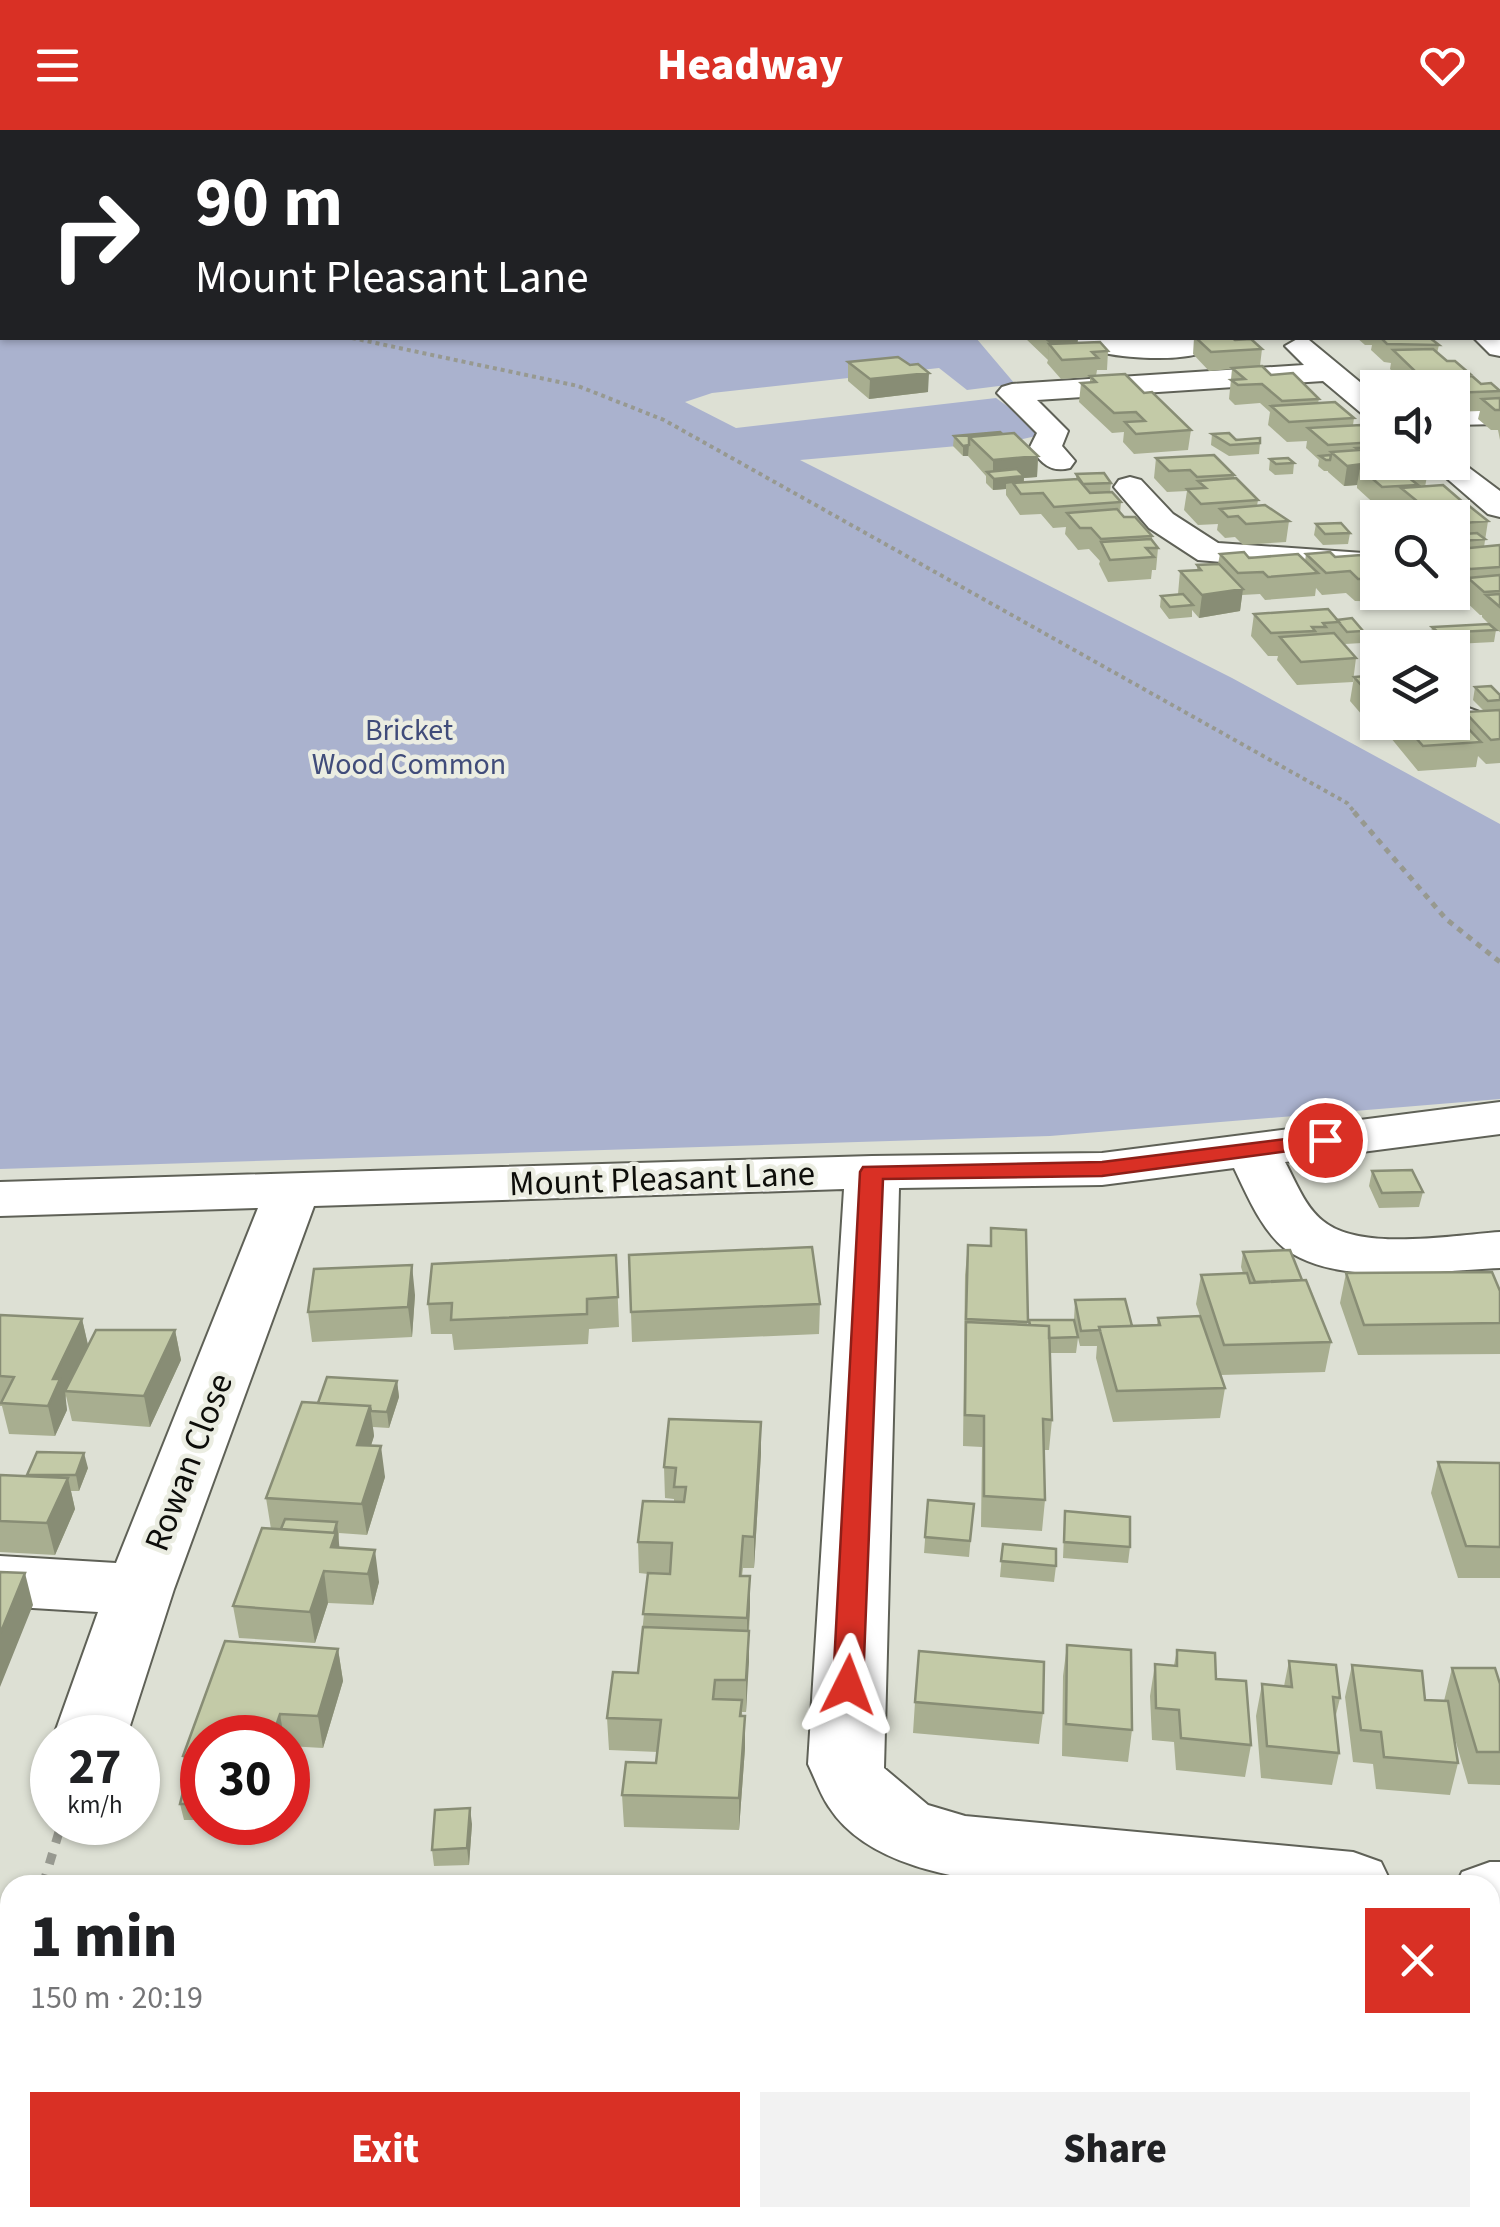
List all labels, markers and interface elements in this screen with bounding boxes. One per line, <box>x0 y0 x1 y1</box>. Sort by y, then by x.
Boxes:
text: Headway <box>657 33 843 97</box>
icon: menu <box>30 38 85 93</box>
icon: heart <box>1415 38 1470 93</box>
text: 90 m <box>195 153 343 253</box>
icon: right <box>30 170 160 300</box>
text: Mount Pleasant Lane <box>195 246 589 310</box>
map controls <box>1360 370 1470 740</box>
button: sound <box>1360 370 1470 480</box>
button: search <box>1360 500 1470 610</box>
button: layers <box>1360 630 1470 740</box>
park label: Bricket Wood Common <box>312 709 506 786</box>
pin <box>1283 1098 1368 1183</box>
icon: arrive <box>1298 1113 1353 1168</box>
street label: Mount Pleasant Lane <box>508 1149 816 1209</box>
street label: Rowan Close <box>132 1366 246 1559</box>
position arrow <box>796 1633 900 1737</box>
speed limit sign: 30 <box>180 1715 310 1845</box>
text: 27 <box>69 1732 121 1803</box>
text: km/h <box>67 1787 123 1823</box>
text: 1 min <box>30 1895 177 1980</box>
button: close <box>1365 1908 1470 2013</box>
text: 150 m · 20:19 <box>30 1975 203 2021</box>
button: Exit <box>30 2092 740 2207</box>
button: Share <box>760 2092 1470 2207</box>

